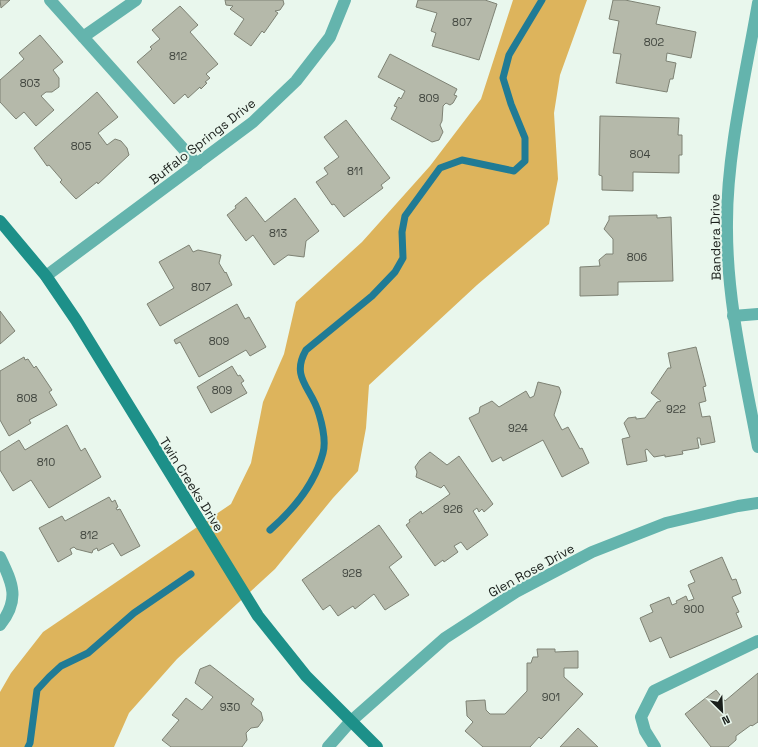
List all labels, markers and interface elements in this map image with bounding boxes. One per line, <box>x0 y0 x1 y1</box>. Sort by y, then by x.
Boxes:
house number: 807 <box>452 15 472 29</box>
house number: 802 <box>644 35 665 49</box>
house number: 812 <box>169 49 187 63</box>
house number: 803 <box>20 76 41 90</box>
house number: 809 <box>419 91 440 105</box>
street label: Buffalo Springs Drive <box>146 95 259 188</box>
house number: 805 <box>71 139 92 153</box>
house number: 804 <box>630 147 651 161</box>
house number: 811 <box>347 164 363 178</box>
street label: Bandera Drive <box>706 193 725 281</box>
house number: 813 <box>269 226 287 240</box>
house number: 806 <box>627 250 648 264</box>
house number: 807 <box>191 280 211 294</box>
house number: 809 <box>209 334 230 348</box>
house number: 809 <box>212 383 233 397</box>
house number: 808 <box>17 391 38 405</box>
house number: 922 <box>666 402 686 416</box>
house number: 924 <box>508 421 528 435</box>
street label: Twin Creeks Drive <box>156 434 227 535</box>
house number: 810 <box>37 455 55 469</box>
house number: 926 <box>443 502 463 516</box>
house number: 812 <box>80 528 98 542</box>
street label: Glen Rose Drive <box>485 540 577 601</box>
house number: 928 <box>342 566 362 580</box>
house number: 900 <box>684 602 704 616</box>
house number: 901 <box>542 690 560 704</box>
north arrow <box>702 691 742 731</box>
house number: 930 <box>220 700 240 714</box>
text: N <box>720 712 732 728</box>

